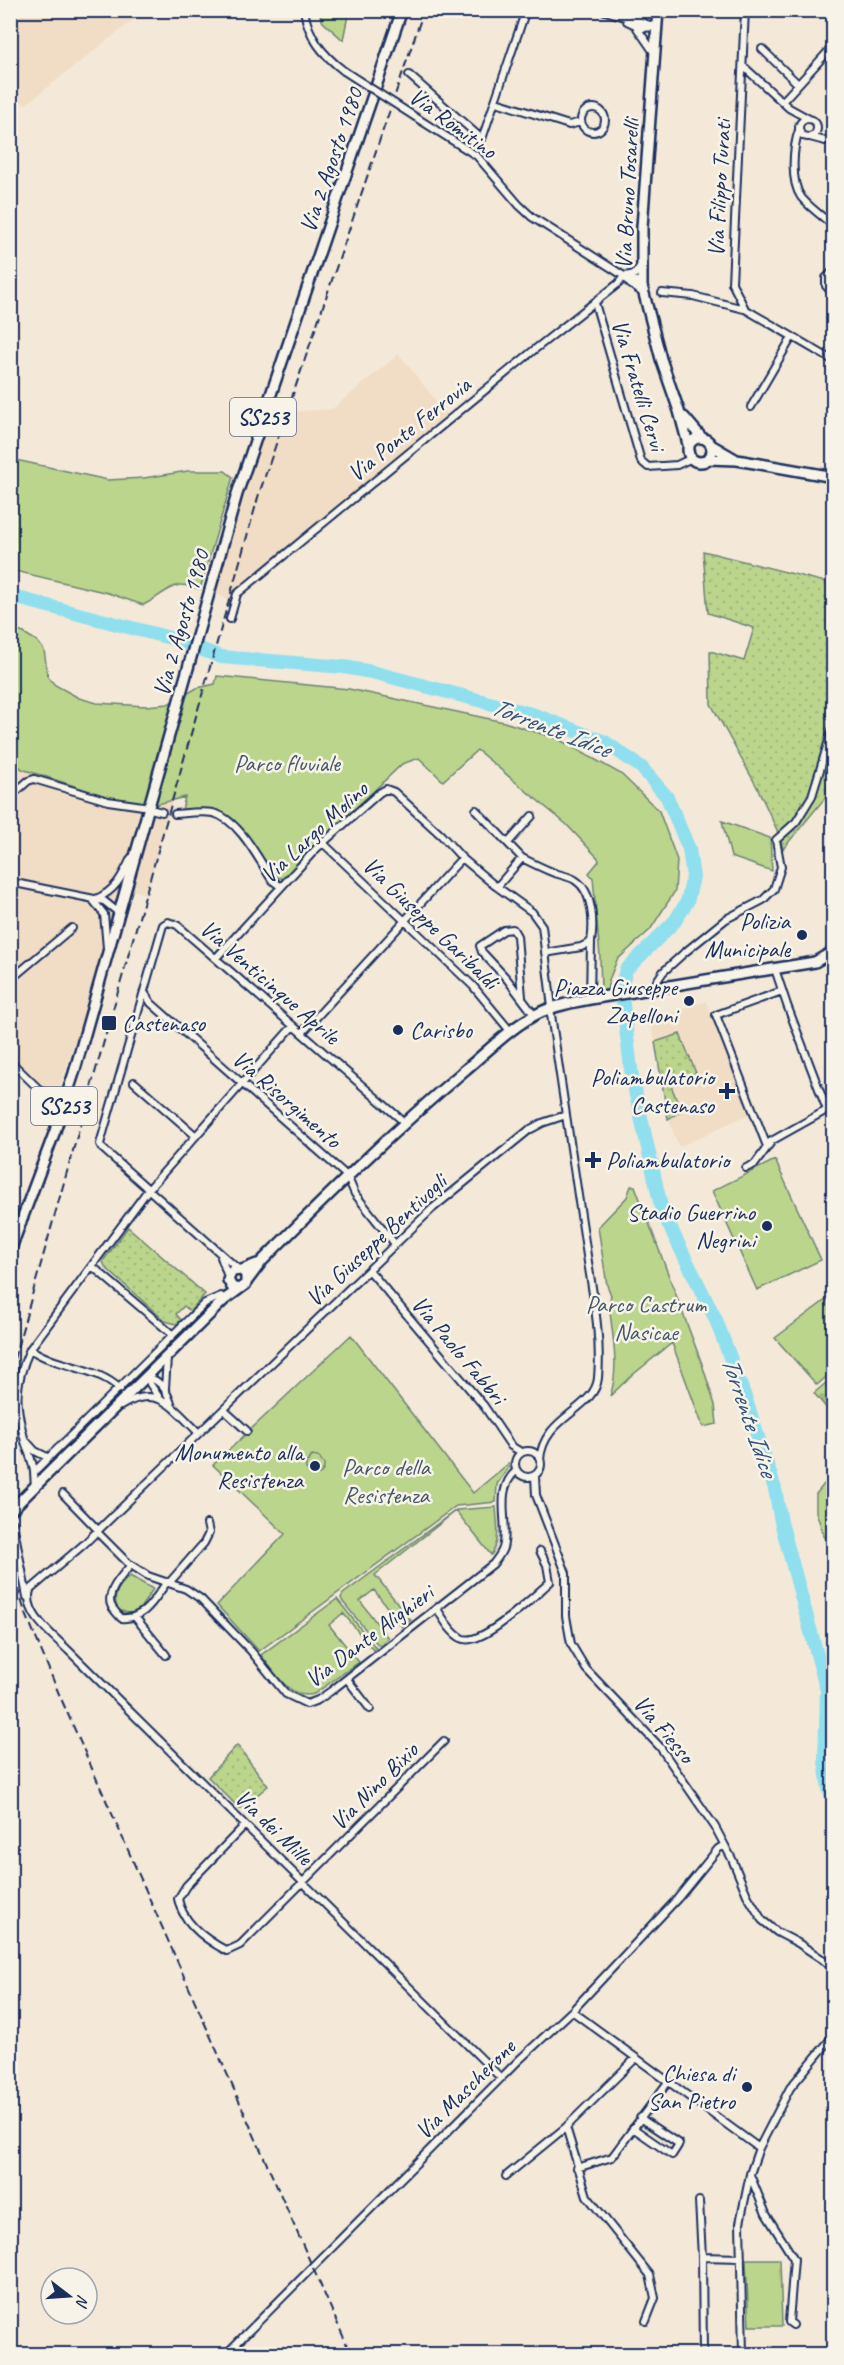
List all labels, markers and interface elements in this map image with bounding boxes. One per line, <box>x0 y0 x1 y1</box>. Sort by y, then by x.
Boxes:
street label: Via Romitino <box>403 81 504 166</box>
street label: Via 2 Agosto 1980 <box>292 82 370 236</box>
street label: Via Bruno Tosarelli <box>608 115 646 270</box>
street label: Via Filippo Turati <box>700 116 738 258</box>
street label: Via Fratelli Cervi <box>605 316 674 457</box>
street label: Via Ponte Ferrovia <box>341 369 478 488</box>
road number: SS253 <box>230 398 296 436</box>
street label: Via 2 Agosto 1980 <box>146 544 217 700</box>
water label: Torrente Idice <box>487 690 618 766</box>
park label: Parco fluviale <box>234 748 342 778</box>
street label: Via Largo Molino <box>254 773 375 890</box>
street label: Via Giuseppe Garibaldi <box>356 850 507 997</box>
place label: Polizia Municipale <box>704 906 792 964</box>
street label: Via Venticinque Aprile <box>194 913 348 1052</box>
marker: Polizia Municipale <box>795 928 809 942</box>
place label: Piazza Giuseppe Zapelloni <box>554 972 680 1030</box>
marker: Piazza Giuseppe Zapelloni <box>682 994 696 1008</box>
place label: Castenaso <box>122 1008 207 1038</box>
marker: Castenaso <box>100 1014 118 1032</box>
place label: Carisbo <box>410 1015 474 1045</box>
marker: Carisbo <box>391 1023 405 1037</box>
street label: Via Risorgimento <box>226 1043 349 1156</box>
place label: Poliambulatorio Castenaso <box>591 1062 717 1120</box>
marker: Poliambulatorio Castenaso <box>718 1082 736 1100</box>
road number: SS253 <box>31 1087 97 1125</box>
place label: Poliambulatorio <box>606 1145 732 1175</box>
marker: Poliambulatorio <box>584 1151 602 1169</box>
street label: Via Giuseppe Bentivogli <box>299 1165 455 1313</box>
place label: Stadio Guerrino Negrini <box>627 1197 759 1255</box>
marker: Stadio Guerrino Negrini <box>760 1219 774 1233</box>
park label: Parco Castrum Nasicae <box>586 1289 707 1347</box>
street label: Via Paolo Fabbri <box>405 1290 515 1412</box>
water label: Torrente Idice <box>714 1352 787 1484</box>
place label: Monumento alla Resistenza <box>174 1437 305 1495</box>
park label: Parco della Resistenza <box>342 1452 431 1510</box>
marker: Monumento alla Resistenza <box>308 1459 322 1473</box>
street label: Via Dante Alighieri <box>299 1576 441 1694</box>
street label: Via Fiesso <box>627 1689 703 1771</box>
street label: Via Nino Bixio <box>324 1734 426 1836</box>
street label: Via dei Mille <box>229 1783 321 1873</box>
street label: Via Mascherone <box>408 2031 523 2146</box>
place label: Chiesa di San Pietro <box>648 2058 738 2116</box>
marker: Chiesa di San Pietro <box>740 2080 754 2094</box>
north arrow <box>39 2266 99 2326</box>
text: N <box>70 2292 93 2311</box>

